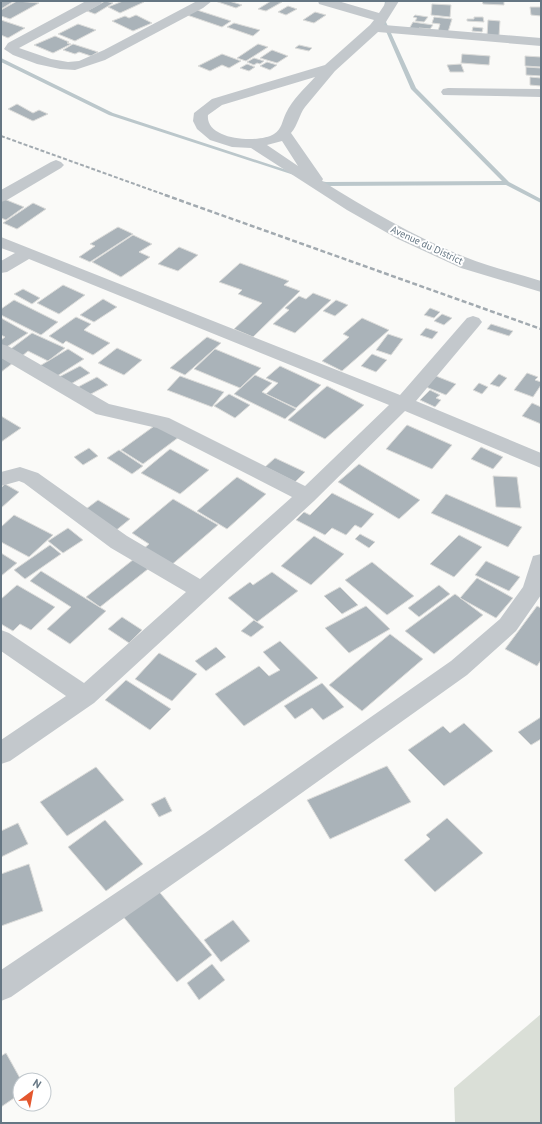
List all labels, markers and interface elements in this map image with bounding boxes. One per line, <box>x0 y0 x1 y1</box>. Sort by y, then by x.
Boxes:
street label: Avenue du District <box>389 223 466 268</box>
north arrow <box>12 1072 52 1112</box>
text: N <box>31 1076 44 1091</box>

